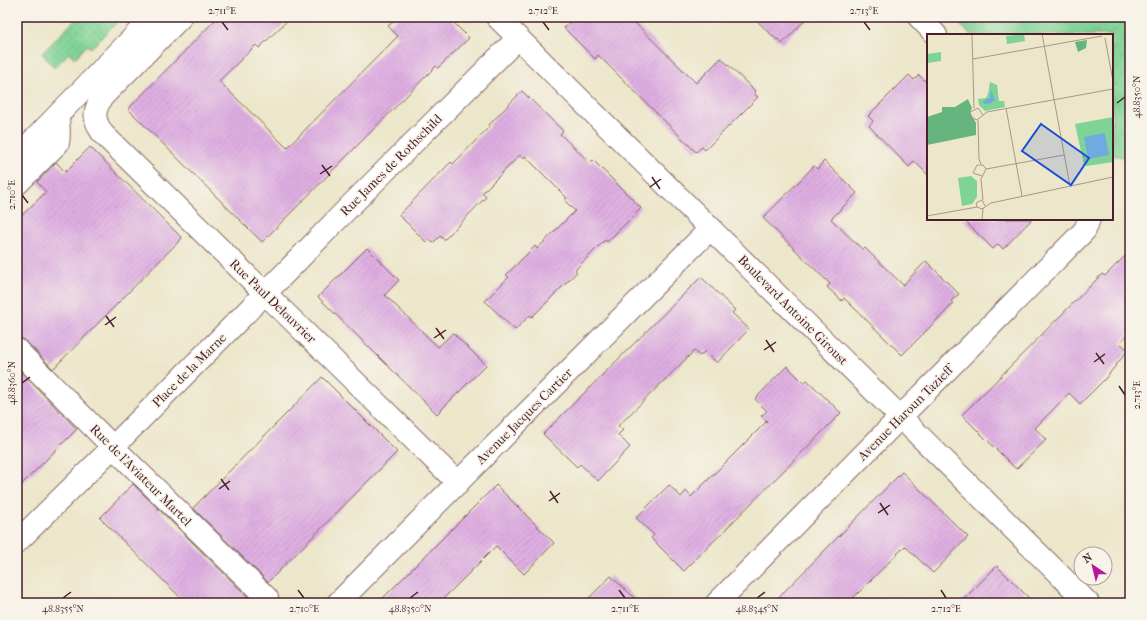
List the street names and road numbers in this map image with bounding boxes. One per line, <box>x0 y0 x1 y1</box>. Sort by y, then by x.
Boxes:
street label: Rue James de Rothschild <box>337 110 446 219</box>
street label: Boulevard Antoine Giroust <box>735 252 851 368</box>
street label: Rue Paul Delouvrier <box>227 256 320 346</box>
street label: Place de la Marne <box>149 329 230 410</box>
street label: Avenue Haroun Tazieff <box>854 360 958 464</box>
street label: Avenue Jacques Cartier <box>472 364 576 468</box>
street label: Rue de l'Aviateur Martel <box>87 421 195 529</box>

